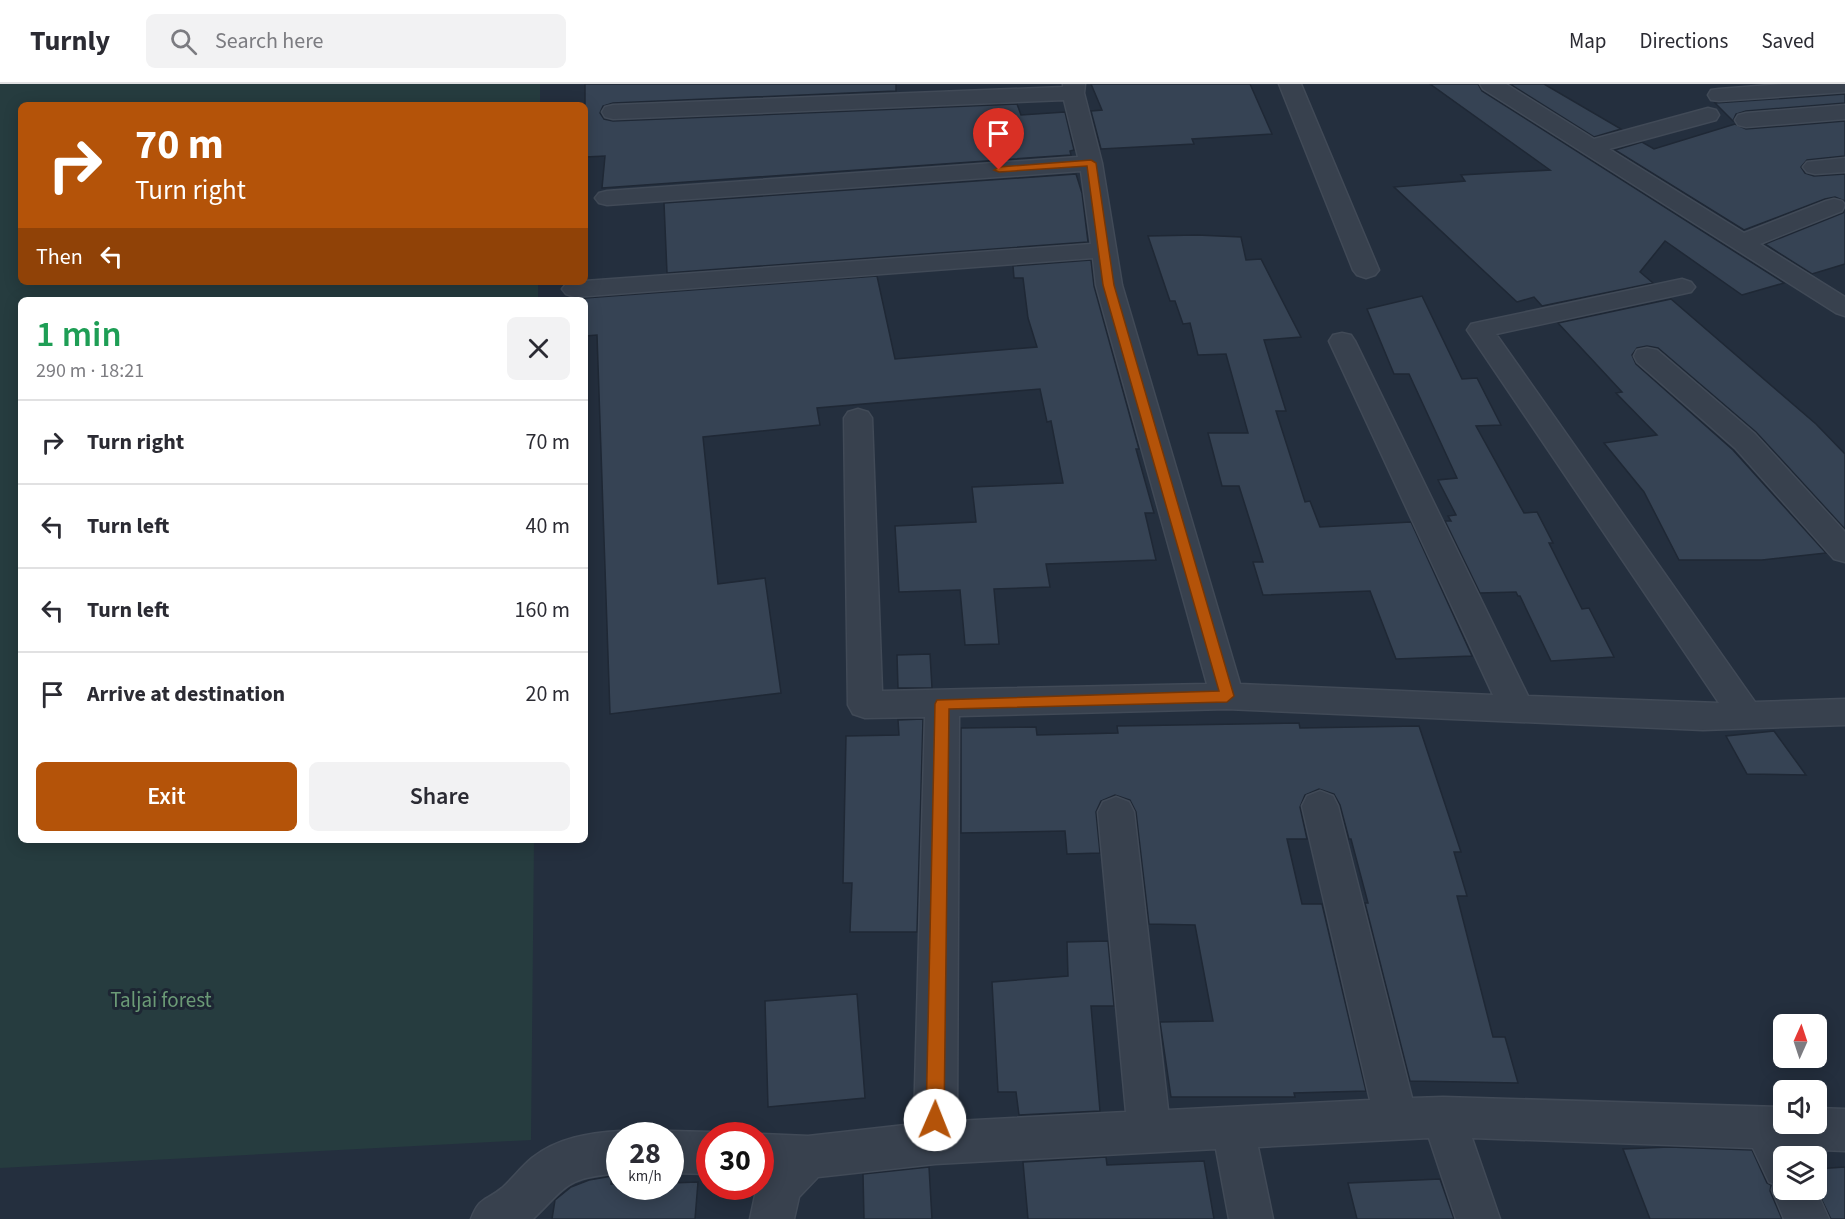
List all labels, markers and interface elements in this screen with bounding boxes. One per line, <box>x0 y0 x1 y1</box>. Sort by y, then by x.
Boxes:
search box <box>146 14 566 68</box>
text: Turnly <box>30 21 110 61</box>
icon: search <box>167 25 200 58</box>
text: Search here <box>215 25 324 57</box>
text: Map <box>1569 26 1607 56</box>
text: Directions <box>1640 26 1728 56</box>
text: Saved <box>1761 26 1815 56</box>
pin <box>973 108 1024 170</box>
text: 70 m <box>135 115 224 175</box>
icon: arrive <box>982 117 1015 150</box>
icon: right <box>36 126 114 204</box>
text: Turn right <box>135 171 246 210</box>
icon: left <box>95 240 128 273</box>
text: Then <box>36 241 83 273</box>
text: 1 min <box>36 309 122 360</box>
button: close <box>507 317 570 380</box>
text: 290 m · 18:21 <box>36 357 144 385</box>
icon: right <box>36 426 69 459</box>
text: Turn right <box>87 426 184 458</box>
text: 70 m <box>525 426 570 458</box>
icon: left <box>36 510 69 543</box>
text: Turn left <box>87 510 169 542</box>
text: 40 m <box>525 510 570 542</box>
icon: left <box>36 594 69 627</box>
text: Turn left <box>87 594 169 626</box>
text: 160 m <box>515 594 570 626</box>
icon: arrive <box>36 678 69 711</box>
text: Arrive at destination <box>87 678 285 710</box>
text: 20 m <box>525 678 570 710</box>
button: Exit <box>36 762 297 831</box>
button: Share <box>309 762 570 831</box>
park label: Taljai forest <box>110 985 212 1015</box>
north arrow <box>1773 1014 1827 1068</box>
map controls <box>1773 1014 1827 1200</box>
button: sound <box>1773 1080 1827 1134</box>
position arrow <box>903 1088 967 1152</box>
speed limit sign: 30 <box>696 1122 774 1200</box>
text: 28 <box>629 1132 661 1175</box>
button: layers <box>1773 1146 1827 1200</box>
text: km/h <box>628 1166 662 1187</box>

